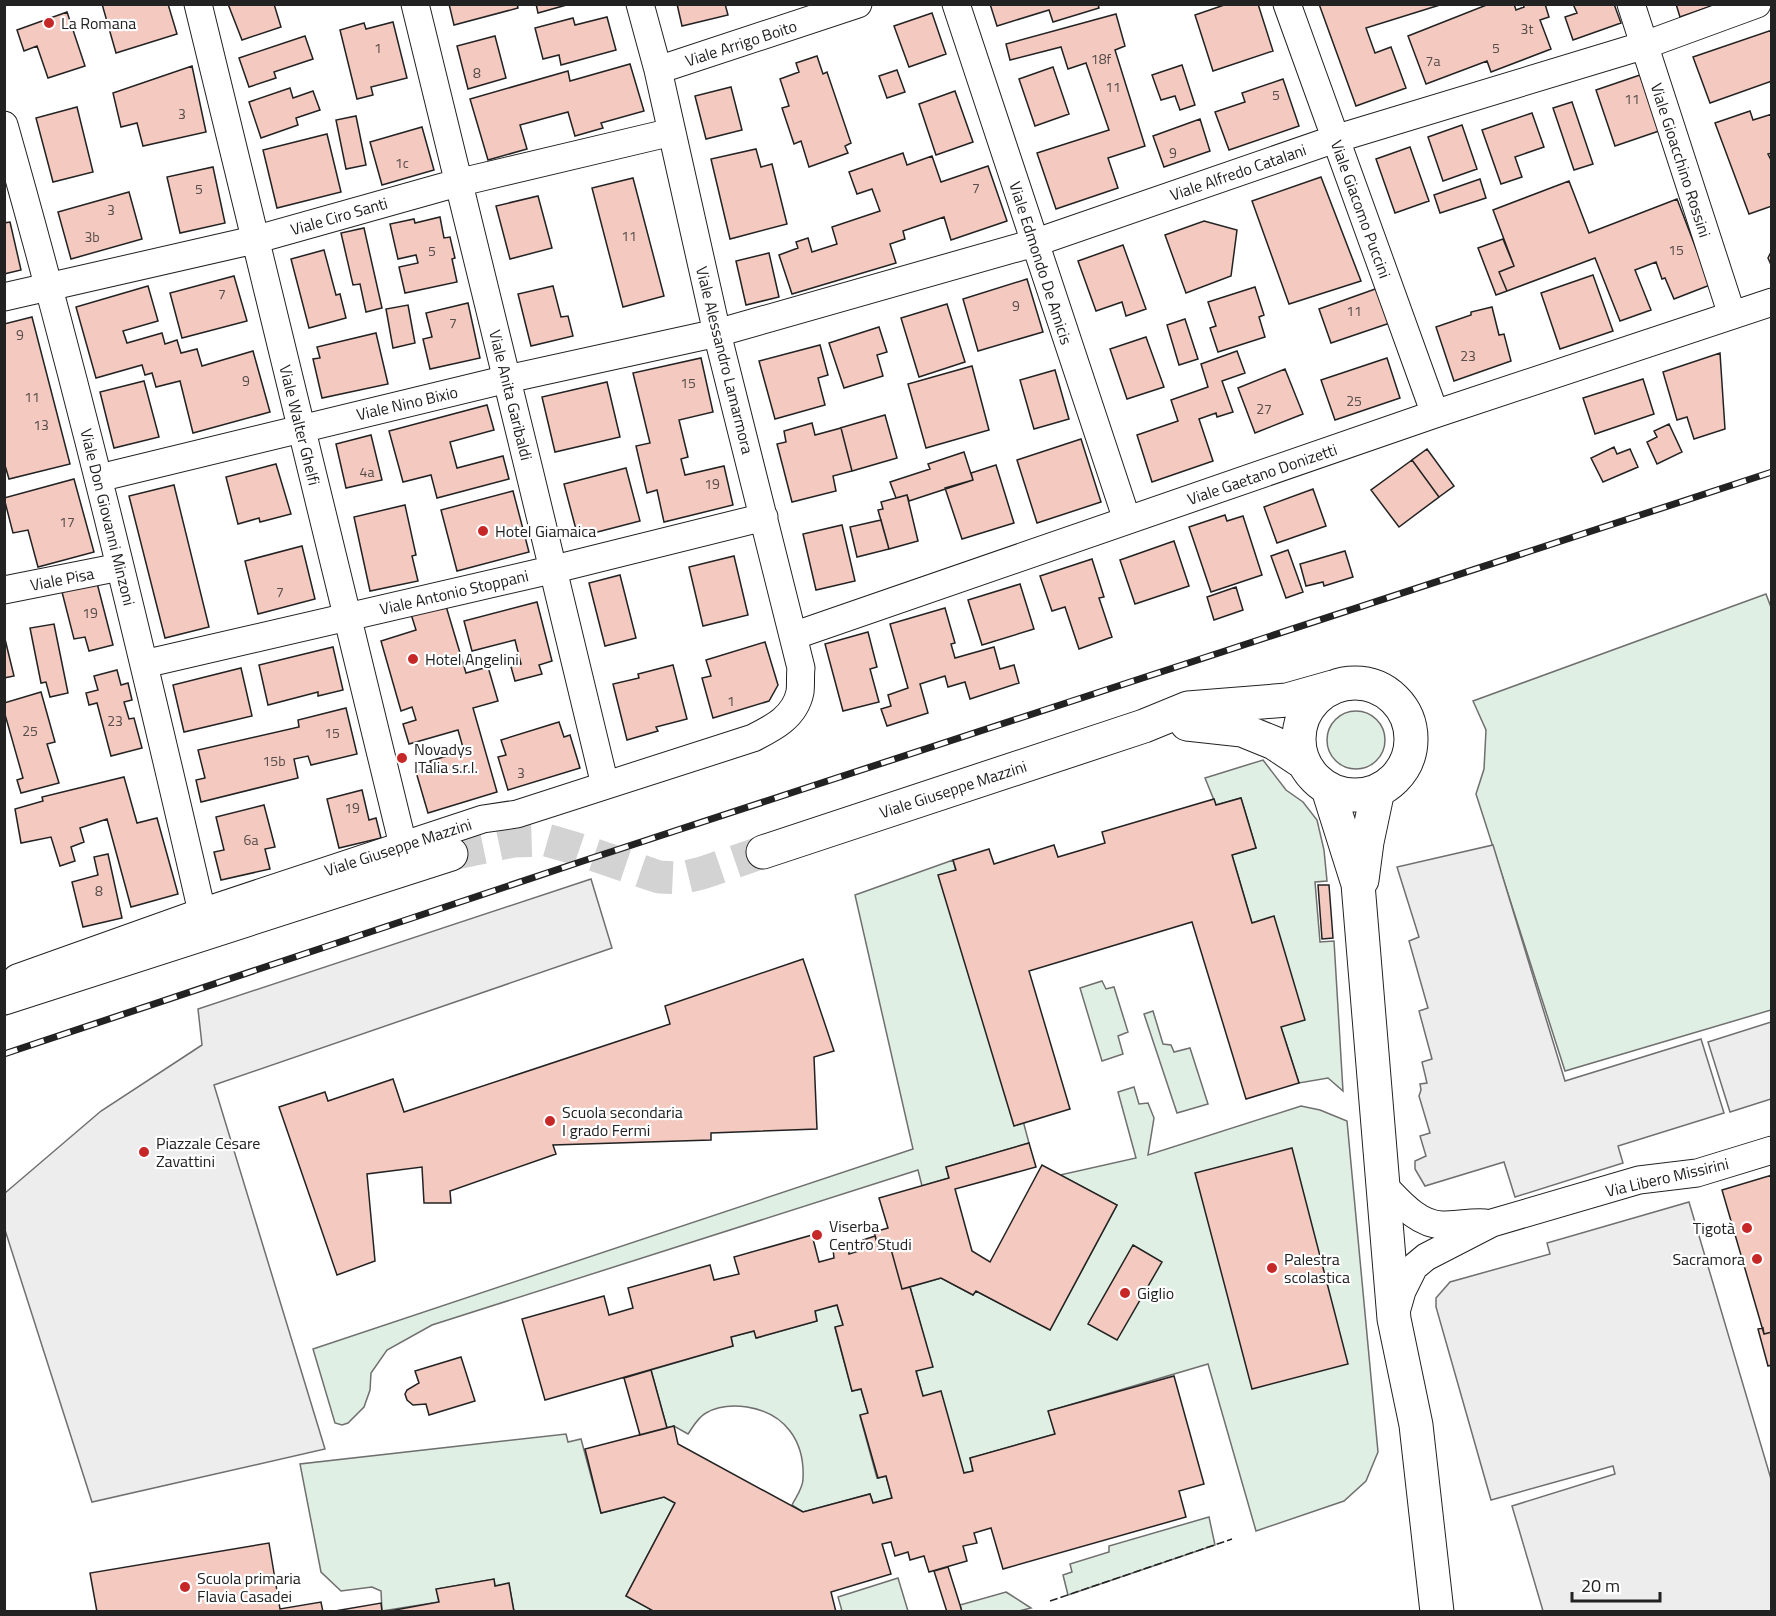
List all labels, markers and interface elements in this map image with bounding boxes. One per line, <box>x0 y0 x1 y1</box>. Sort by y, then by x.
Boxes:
place label: La Romana <box>61 11 136 35</box>
street label: Viale Arrigo Boito <box>682 14 800 72</box>
marker: La Romana <box>42 16 56 30</box>
house number: 3t <box>1521 18 1533 39</box>
house number: 1 <box>374 37 382 58</box>
house number: 5 <box>1492 37 1500 58</box>
house number: 18f <box>1091 48 1112 69</box>
house number: 7a <box>1426 50 1440 71</box>
house number: 8 <box>473 62 481 83</box>
house number: 11 <box>1105 76 1121 97</box>
street label: Viale Gioacchino Rossini <box>1645 80 1717 240</box>
house number: 5 <box>1272 84 1280 105</box>
house number: 11 <box>1624 88 1640 109</box>
house number: 3 <box>178 103 186 124</box>
street label: Viale Giacomo Puccini <box>1325 136 1397 282</box>
street label: Viale Alfredo Catalani <box>1167 137 1309 207</box>
house number: 9 <box>1169 142 1177 163</box>
house number: 1c <box>395 152 409 173</box>
house number: 7 <box>972 177 980 198</box>
house number: 5 <box>195 178 203 199</box>
street label: Viale Edmondo De Amicis <box>1003 178 1079 348</box>
street label: Viale Ciro Santi <box>288 191 390 241</box>
house number: 3 <box>107 199 115 220</box>
house number: 11 <box>621 225 637 246</box>
house number: 3b <box>84 226 100 247</box>
house number: 15 <box>1668 239 1684 260</box>
house number: 5 <box>428 240 436 261</box>
street label: Viale Alessandro Lamarmora <box>690 264 760 456</box>
house number: 7 <box>218 283 226 304</box>
house number: 9 <box>1012 295 1020 316</box>
house number: 11 <box>1346 300 1362 321</box>
house number: 7 <box>449 312 457 333</box>
house number: 9 <box>16 324 24 345</box>
street label: Viale Anita Garibaldi <box>483 327 539 463</box>
house number: 23 <box>1460 345 1476 366</box>
street label: Viale Walter Ghelfi <box>273 362 327 488</box>
house number: 9 <box>242 370 250 391</box>
house number: 15 <box>680 372 696 393</box>
street label: Viale Nino Bixio <box>354 380 460 426</box>
house number: 11 <box>24 386 40 407</box>
house number: 25 <box>1346 390 1362 411</box>
house number: 27 <box>1256 398 1272 419</box>
house number: 13 <box>33 414 49 435</box>
street label: Viale Don Giovanni Minzoni <box>74 426 142 608</box>
street label: Viale Gaetano Donizetti <box>1184 437 1340 511</box>
house number: 4a <box>360 461 374 482</box>
house number: 19 <box>704 473 720 494</box>
house number: 17 <box>59 511 75 532</box>
place label: Hotel Giamaica <box>495 519 596 543</box>
marker: Hotel Giamaica <box>476 524 490 538</box>
street label: Viale Pisa <box>28 561 96 597</box>
street label: Viale Antonio Stoppani <box>377 563 531 621</box>
house number: 7 <box>276 581 284 602</box>
house number: 19 <box>82 602 98 623</box>
place label: Hotel Angelini <box>425 647 519 671</box>
marker: Hotel Angelini <box>406 652 420 666</box>
house number: 1 <box>727 690 735 711</box>
house number: 23 <box>107 710 123 731</box>
house number: 25 <box>22 720 38 741</box>
house number: 15 <box>324 722 340 743</box>
place label: Novadys ITalia s.r.l. <box>414 737 478 779</box>
house number: 15b <box>262 750 286 771</box>
marker: Novadys ITalia s.r.l. <box>395 751 409 765</box>
street label: Viale Giuseppe Mazzini <box>876 754 1030 824</box>
house number: 3 <box>517 762 525 783</box>
house number: 19 <box>344 797 360 818</box>
street label: Viale Giuseppe Mazzini <box>321 812 475 882</box>
house number: 6a <box>244 829 258 850</box>
house number: 8 <box>95 880 103 901</box>
place label: Scuola secondaria I grado Fermi <box>562 1100 683 1142</box>
marker: Scuola secondaria I grado Fermi <box>543 1114 557 1128</box>
place label: Piazzale Cesare Zavattini <box>156 1131 260 1173</box>
marker: Piazzale Cesare Zavattini <box>137 1145 151 1159</box>
street label: Via Libero Missirini <box>1603 1151 1731 1203</box>
place label: Viserba Centro Studi <box>829 1214 912 1256</box>
place label: Tigotà <box>1693 1216 1735 1240</box>
marker: Tigotà <box>1740 1221 1754 1235</box>
marker: Viserba Centro Studi <box>810 1228 824 1242</box>
place label: Palestra scolastica <box>1284 1247 1350 1289</box>
place label: Sacramora <box>1672 1247 1745 1271</box>
marker: Sacramora <box>1750 1252 1764 1266</box>
marker: Palestra scolastica <box>1265 1261 1279 1275</box>
place label: Giglio <box>1137 1281 1174 1305</box>
marker: Giglio <box>1118 1286 1132 1300</box>
scale bar <box>1572 1565 1660 1603</box>
place label: Scuola primaria Flavia Casadei <box>197 1566 301 1608</box>
text: 20 m <box>1581 1572 1620 1599</box>
marker: Scuola primaria Flavia Casadei <box>178 1580 192 1594</box>

